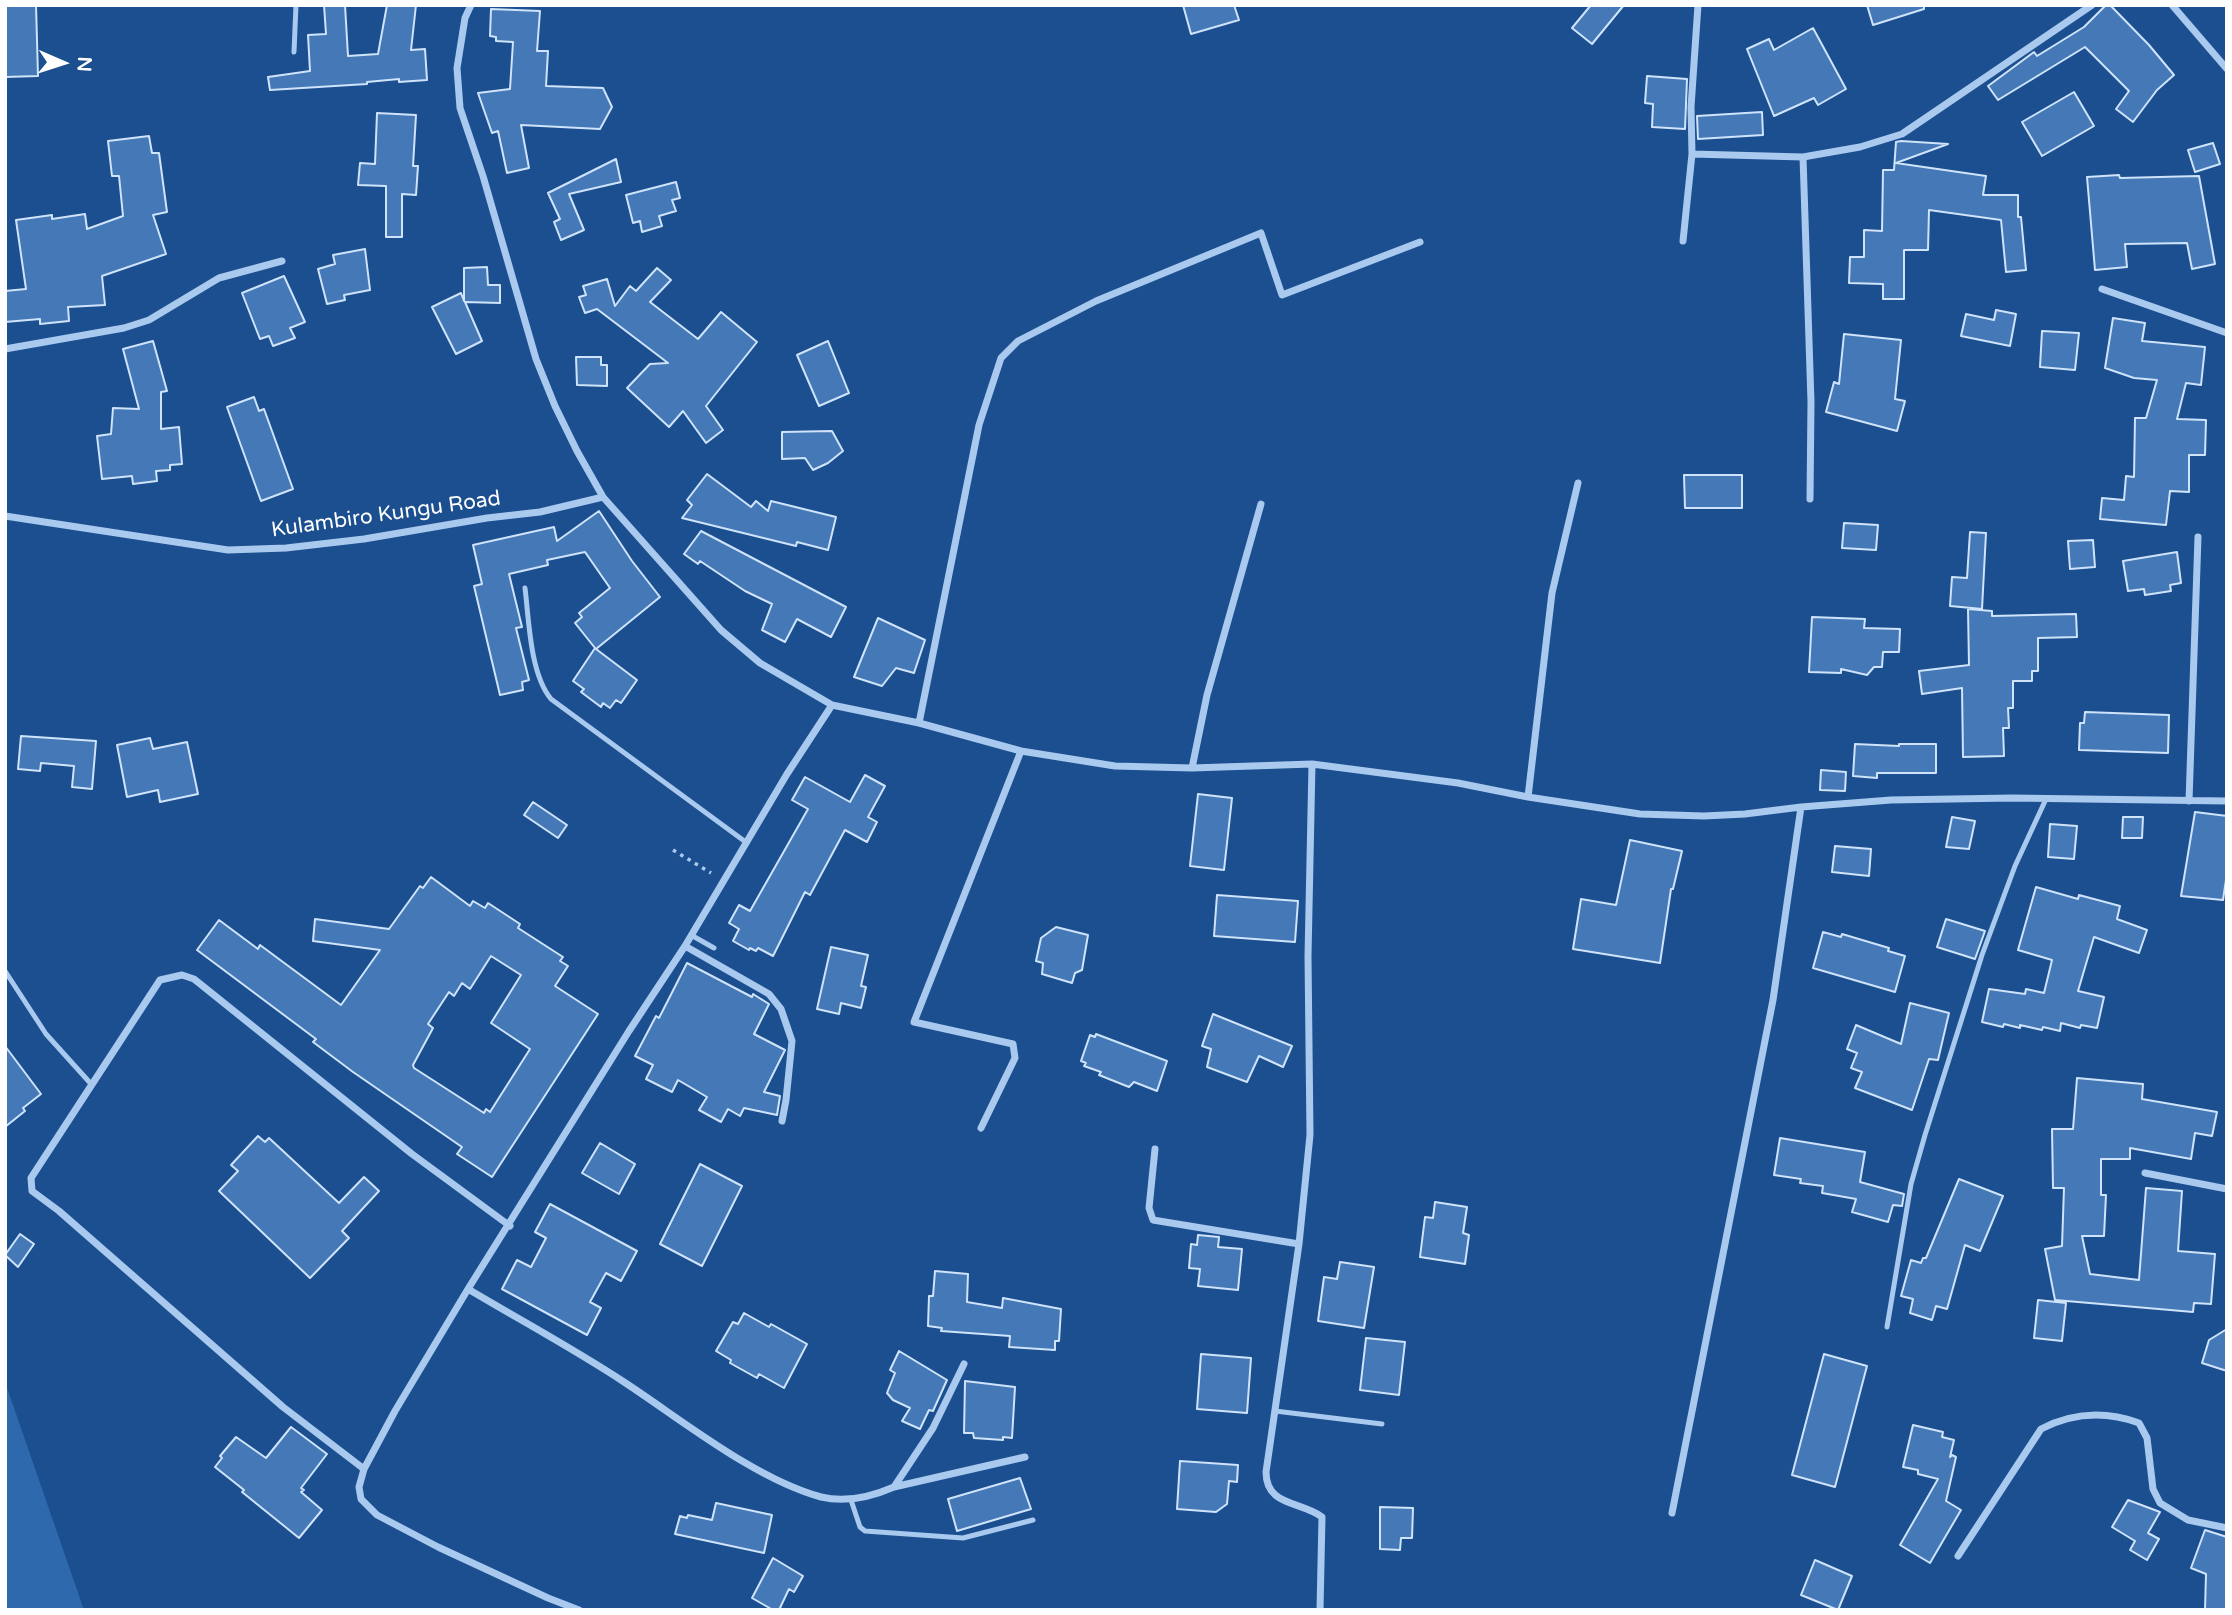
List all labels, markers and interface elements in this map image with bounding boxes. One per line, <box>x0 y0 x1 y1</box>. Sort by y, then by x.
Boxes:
north arrow <box>28 28 98 98</box>
text: N <box>73 56 95 72</box>
street label: Kulambiro Kungu Road <box>270 486 502 544</box>

